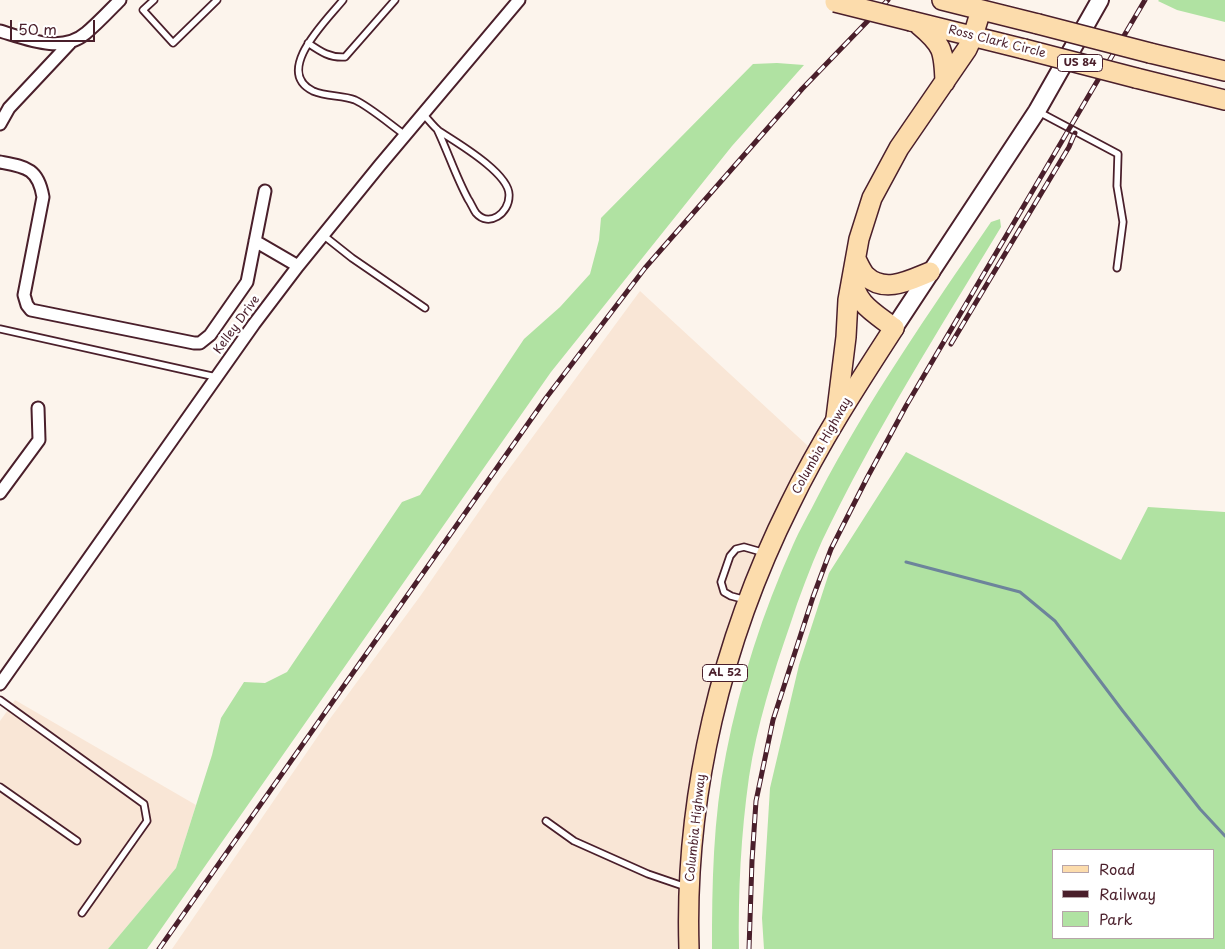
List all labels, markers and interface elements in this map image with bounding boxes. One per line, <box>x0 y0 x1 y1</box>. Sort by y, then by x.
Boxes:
scale bar <box>12 10 98 42</box>
text: 50 m <box>18 17 57 40</box>
street label: Ross Clark Circle <box>947 23 1047 61</box>
road number: US 84 <box>1058 54 1102 72</box>
street label: Kelley Drive <box>211 293 263 357</box>
street label: Columbia Highway <box>789 395 855 497</box>
road number: AL 52 <box>702 664 748 681</box>
street label: Columbia Highway <box>683 773 709 883</box>
legend <box>1052 849 1215 939</box>
text: Road <box>1099 857 1135 880</box>
text: Railway <box>1099 882 1156 905</box>
text: Park <box>1099 907 1133 930</box>

